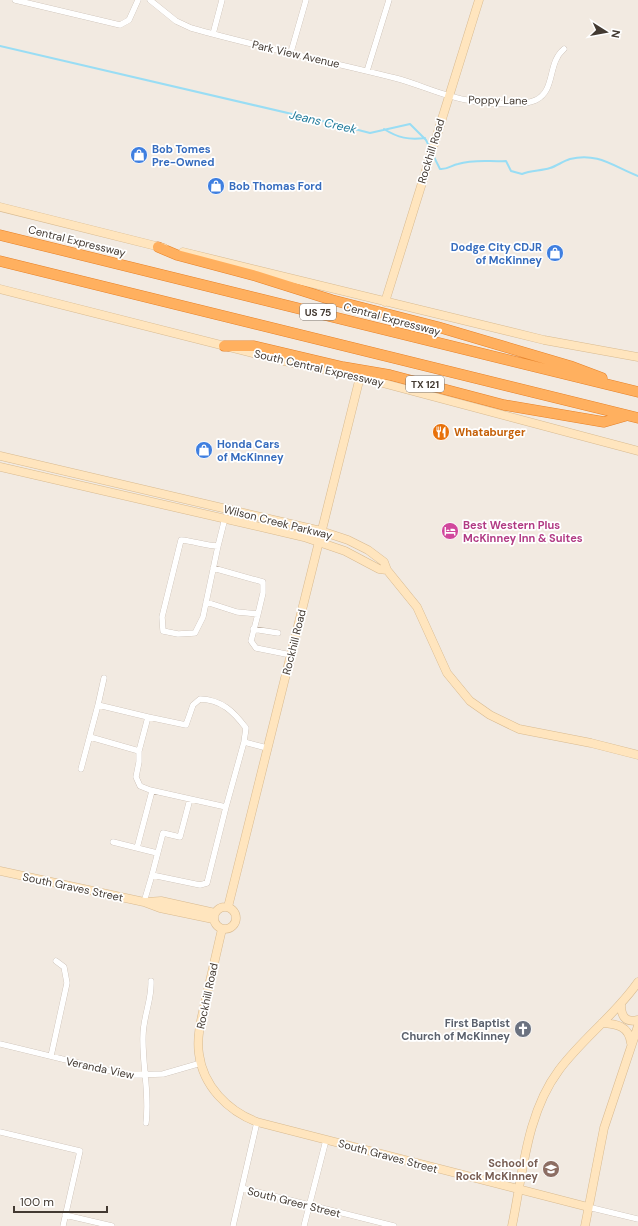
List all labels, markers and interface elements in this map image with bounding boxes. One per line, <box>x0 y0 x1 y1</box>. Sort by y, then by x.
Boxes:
north arrow <box>586 12 626 52</box>
text: N <box>608 29 623 39</box>
street label: Park View Avenue <box>251 37 341 71</box>
street label: Poppy Lane <box>468 92 528 108</box>
water label: Jeans Creek <box>288 107 359 138</box>
street label: Rockhill Road <box>415 117 448 185</box>
place label: Bob Tomes Pre-Owned <box>152 142 214 169</box>
shop icon: Bob Tomes Pre-Owned <box>129 145 149 165</box>
shop icon: Bob Thomas Ford <box>206 176 226 196</box>
place label: Bob Thomas Ford <box>229 179 322 193</box>
street label: Central Expressway <box>27 222 127 260</box>
place label: Dodge City CDJR of McKinney <box>451 240 542 267</box>
shop icon: Dodge City CDJR of McKinney <box>545 243 565 263</box>
street label: Central Expressway <box>342 299 442 339</box>
road number: US 75 <box>300 304 336 320</box>
street label: South Central Expressway <box>253 346 385 390</box>
road number: TX 121 <box>406 376 444 392</box>
restaurant icon: Whataburger <box>431 422 451 442</box>
place label: Whataburger <box>454 425 526 439</box>
place label: Honda Cars of McKinney <box>217 437 284 464</box>
shop icon: Honda Cars of McKinney <box>194 440 214 460</box>
street label: Wilson Creek Parkway <box>222 502 334 542</box>
place label: Best Western Plus McKinney Inn & Suites <box>463 518 583 545</box>
hotel icon: Best Western Plus McKinney Inn & Suites <box>440 521 460 541</box>
street label: Rockhill Road <box>279 608 309 676</box>
street label: South Graves Street <box>21 870 125 904</box>
street label: Rockhill Road <box>193 962 221 1030</box>
place label: First Baptist Church of McKinney <box>401 1016 510 1043</box>
church icon: First Baptist Church of McKinney <box>513 1019 533 1039</box>
street label: Veranda View <box>65 1054 136 1082</box>
street label: South Graves Street <box>337 1136 439 1176</box>
place label: School of Rock McKinney <box>456 1156 538 1183</box>
school or university icon: School of Rock McKinney <box>541 1159 561 1179</box>
street label: South Greer Street <box>246 1184 342 1220</box>
scale bar <box>14 1188 107 1214</box>
text: 100 m <box>20 1194 54 1210</box>

